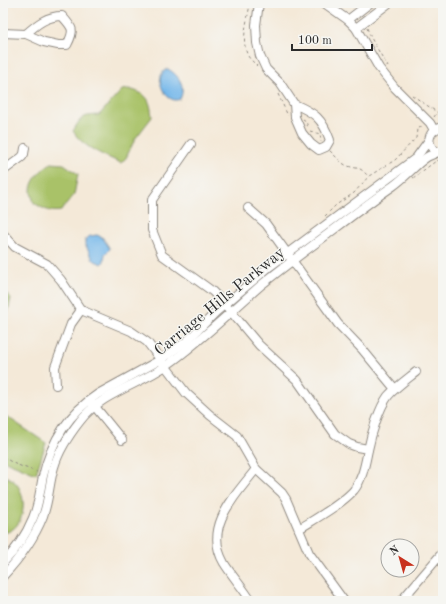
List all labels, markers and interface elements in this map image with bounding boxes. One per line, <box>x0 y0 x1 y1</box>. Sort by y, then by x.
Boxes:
scale bar <box>292 26 372 52</box>
text: 100 m <box>298 35 332 47</box>
street label: Carriage Hills Parkway <box>152 244 289 359</box>
north arrow <box>380 538 420 578</box>
text: N <box>388 544 402 558</box>

